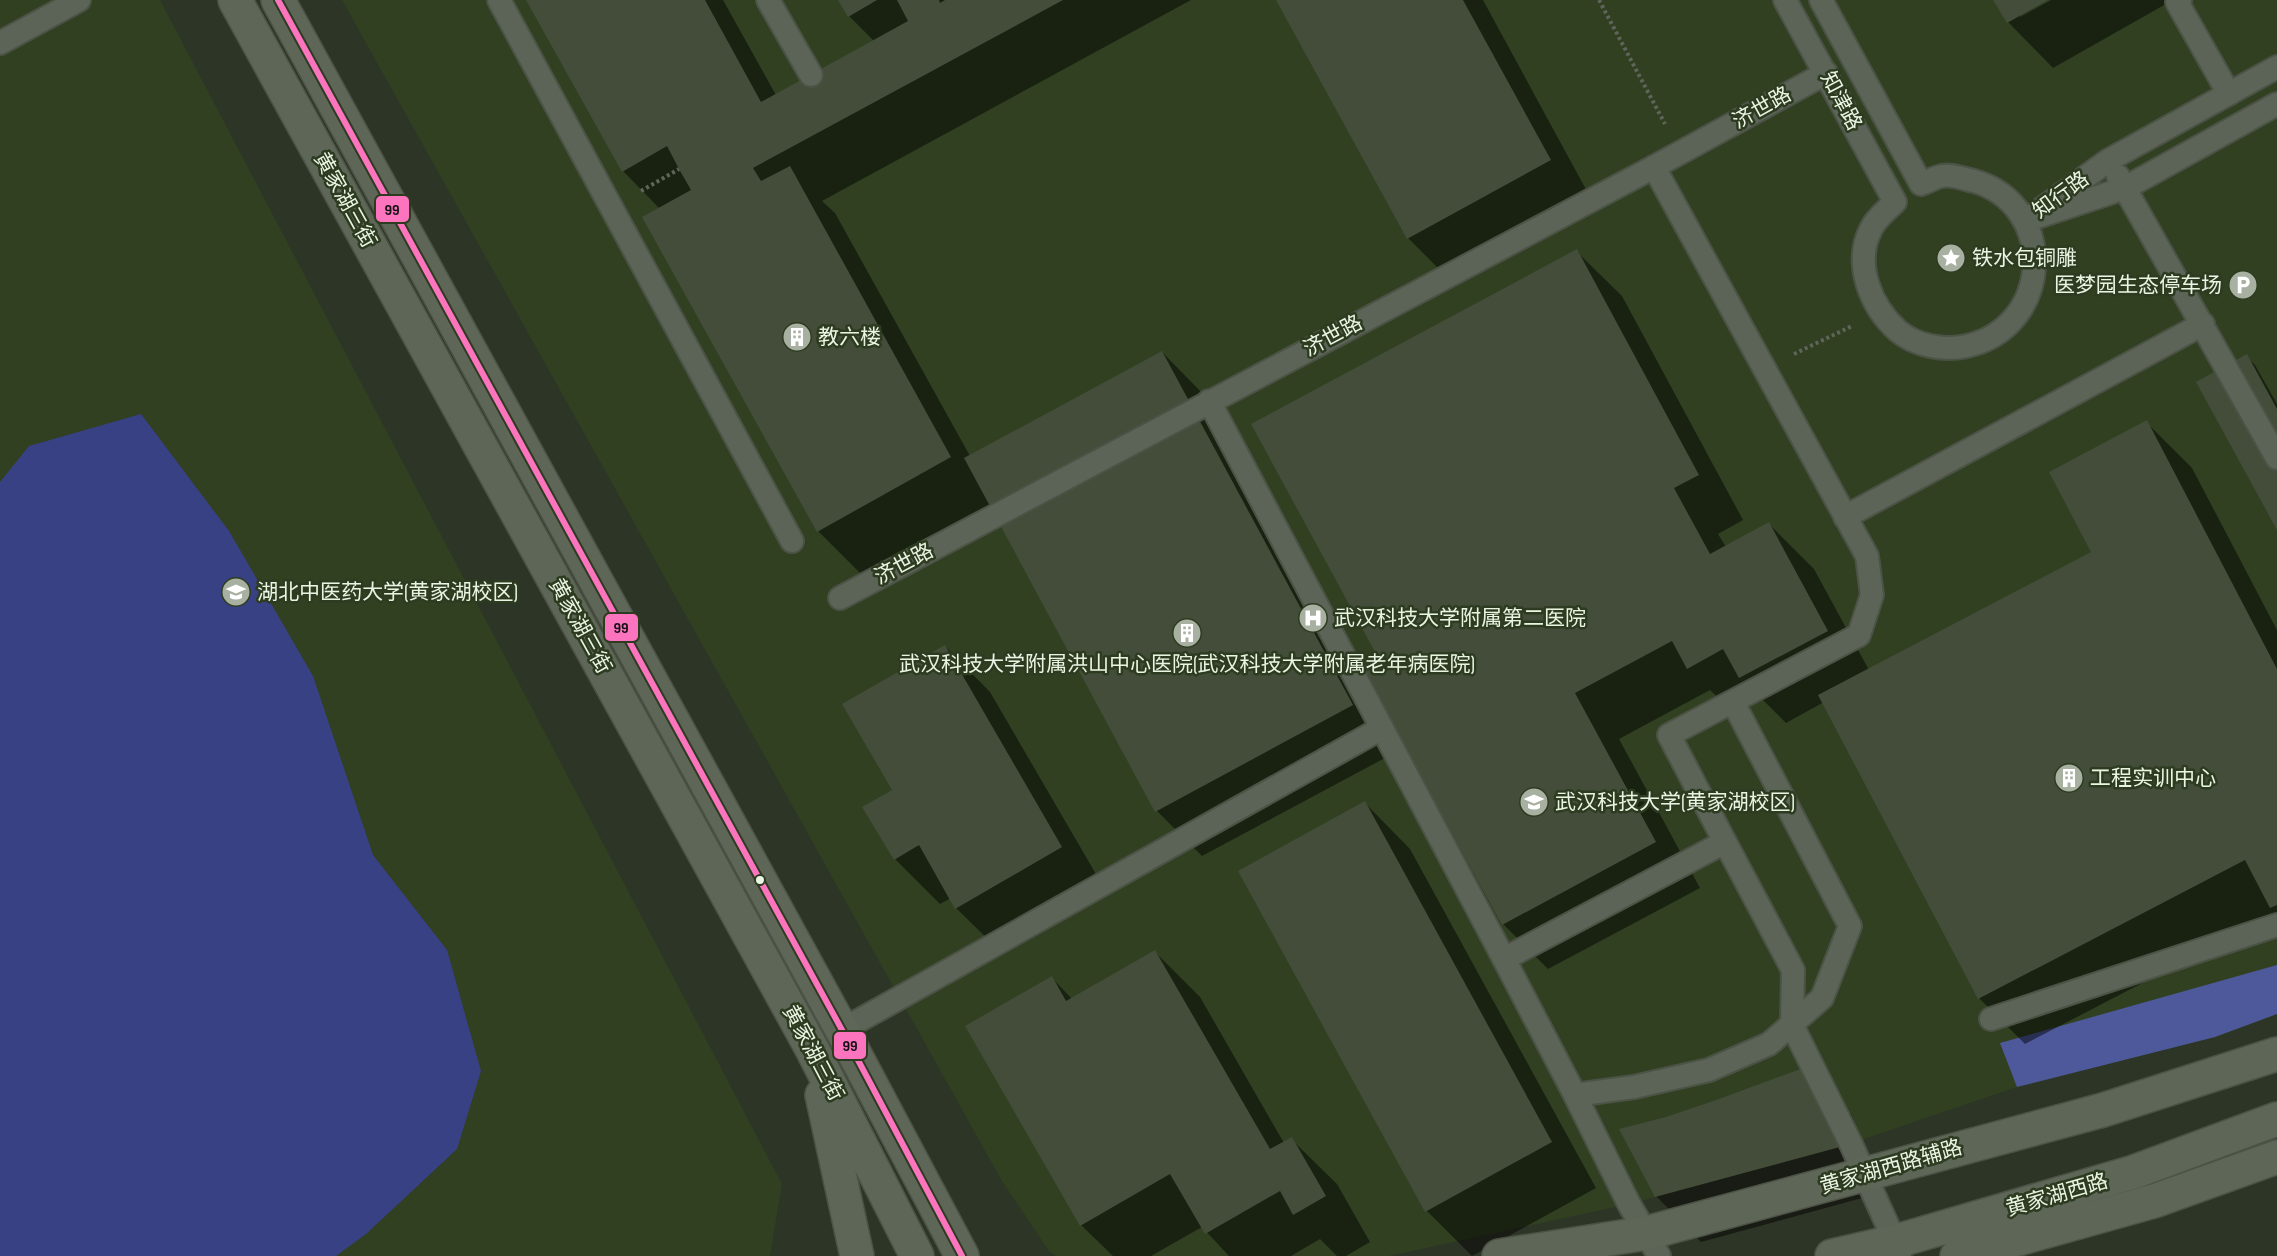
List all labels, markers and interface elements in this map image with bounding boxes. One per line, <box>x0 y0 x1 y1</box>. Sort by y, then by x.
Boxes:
street label: 知津路 <box>1815 67 1867 135</box>
street label: 济世路 <box>1728 82 1796 134</box>
street label: 黄家湖三街 <box>309 148 381 252</box>
street label: 知行路 <box>2028 166 2094 224</box>
line badge: 99 <box>375 195 410 223</box>
text: 99 <box>384 201 400 220</box>
place icon: 铁水包铜雕 <box>1935 242 1967 274</box>
place label: 铁水包铜雕 <box>1972 246 2077 271</box>
parking icon: 医梦园生态停车场 <box>2227 269 2259 301</box>
place label: 医梦园生态停车场 <box>2054 273 2222 298</box>
street label: 济世路 <box>1299 310 1367 362</box>
building icon: 教六楼 <box>781 321 813 353</box>
place label: 教六楼 <box>818 325 881 350</box>
street label: 济世路 <box>870 538 938 590</box>
street label: 黄家湖三街 <box>544 574 616 678</box>
school or university icon: 湖北中医药大学(黄家湖校区) <box>220 576 252 608</box>
place label: 湖北中医药大学(黄家湖校区) <box>257 580 518 605</box>
hospital icon: 武汉科技大学附属第二医院 <box>1297 602 1329 634</box>
place label: 武汉科技大学附属第二医院 <box>1334 606 1586 631</box>
line badge: 99 <box>604 613 639 642</box>
building icon: 武汉科技大学附属洪山中心医院(武汉科技大学附属老年病医院) <box>1171 617 1203 649</box>
text: 99 <box>613 619 629 638</box>
place label: 武汉科技大学附属洪山中心医院(武汉科技大学附属老年病医院) <box>899 652 1475 677</box>
building icon: 工程实训中心 <box>2053 762 2085 794</box>
place label: 工程实训中心 <box>2090 766 2216 791</box>
school or university icon: 武汉科技大学(黄家湖校区) <box>1518 786 1550 818</box>
place label: 武汉科技大学(黄家湖校区) <box>1555 790 1795 815</box>
unlabelled marker <box>754 874 766 886</box>
street label: 黄家湖三街 <box>777 1001 849 1105</box>
line badge: 99 <box>833 1031 867 1060</box>
text: 99 <box>842 1037 858 1056</box>
street label: 黄家湖西路辅路 <box>1817 1135 1965 1199</box>
street label: 黄家湖西路 <box>2003 1169 2111 1221</box>

